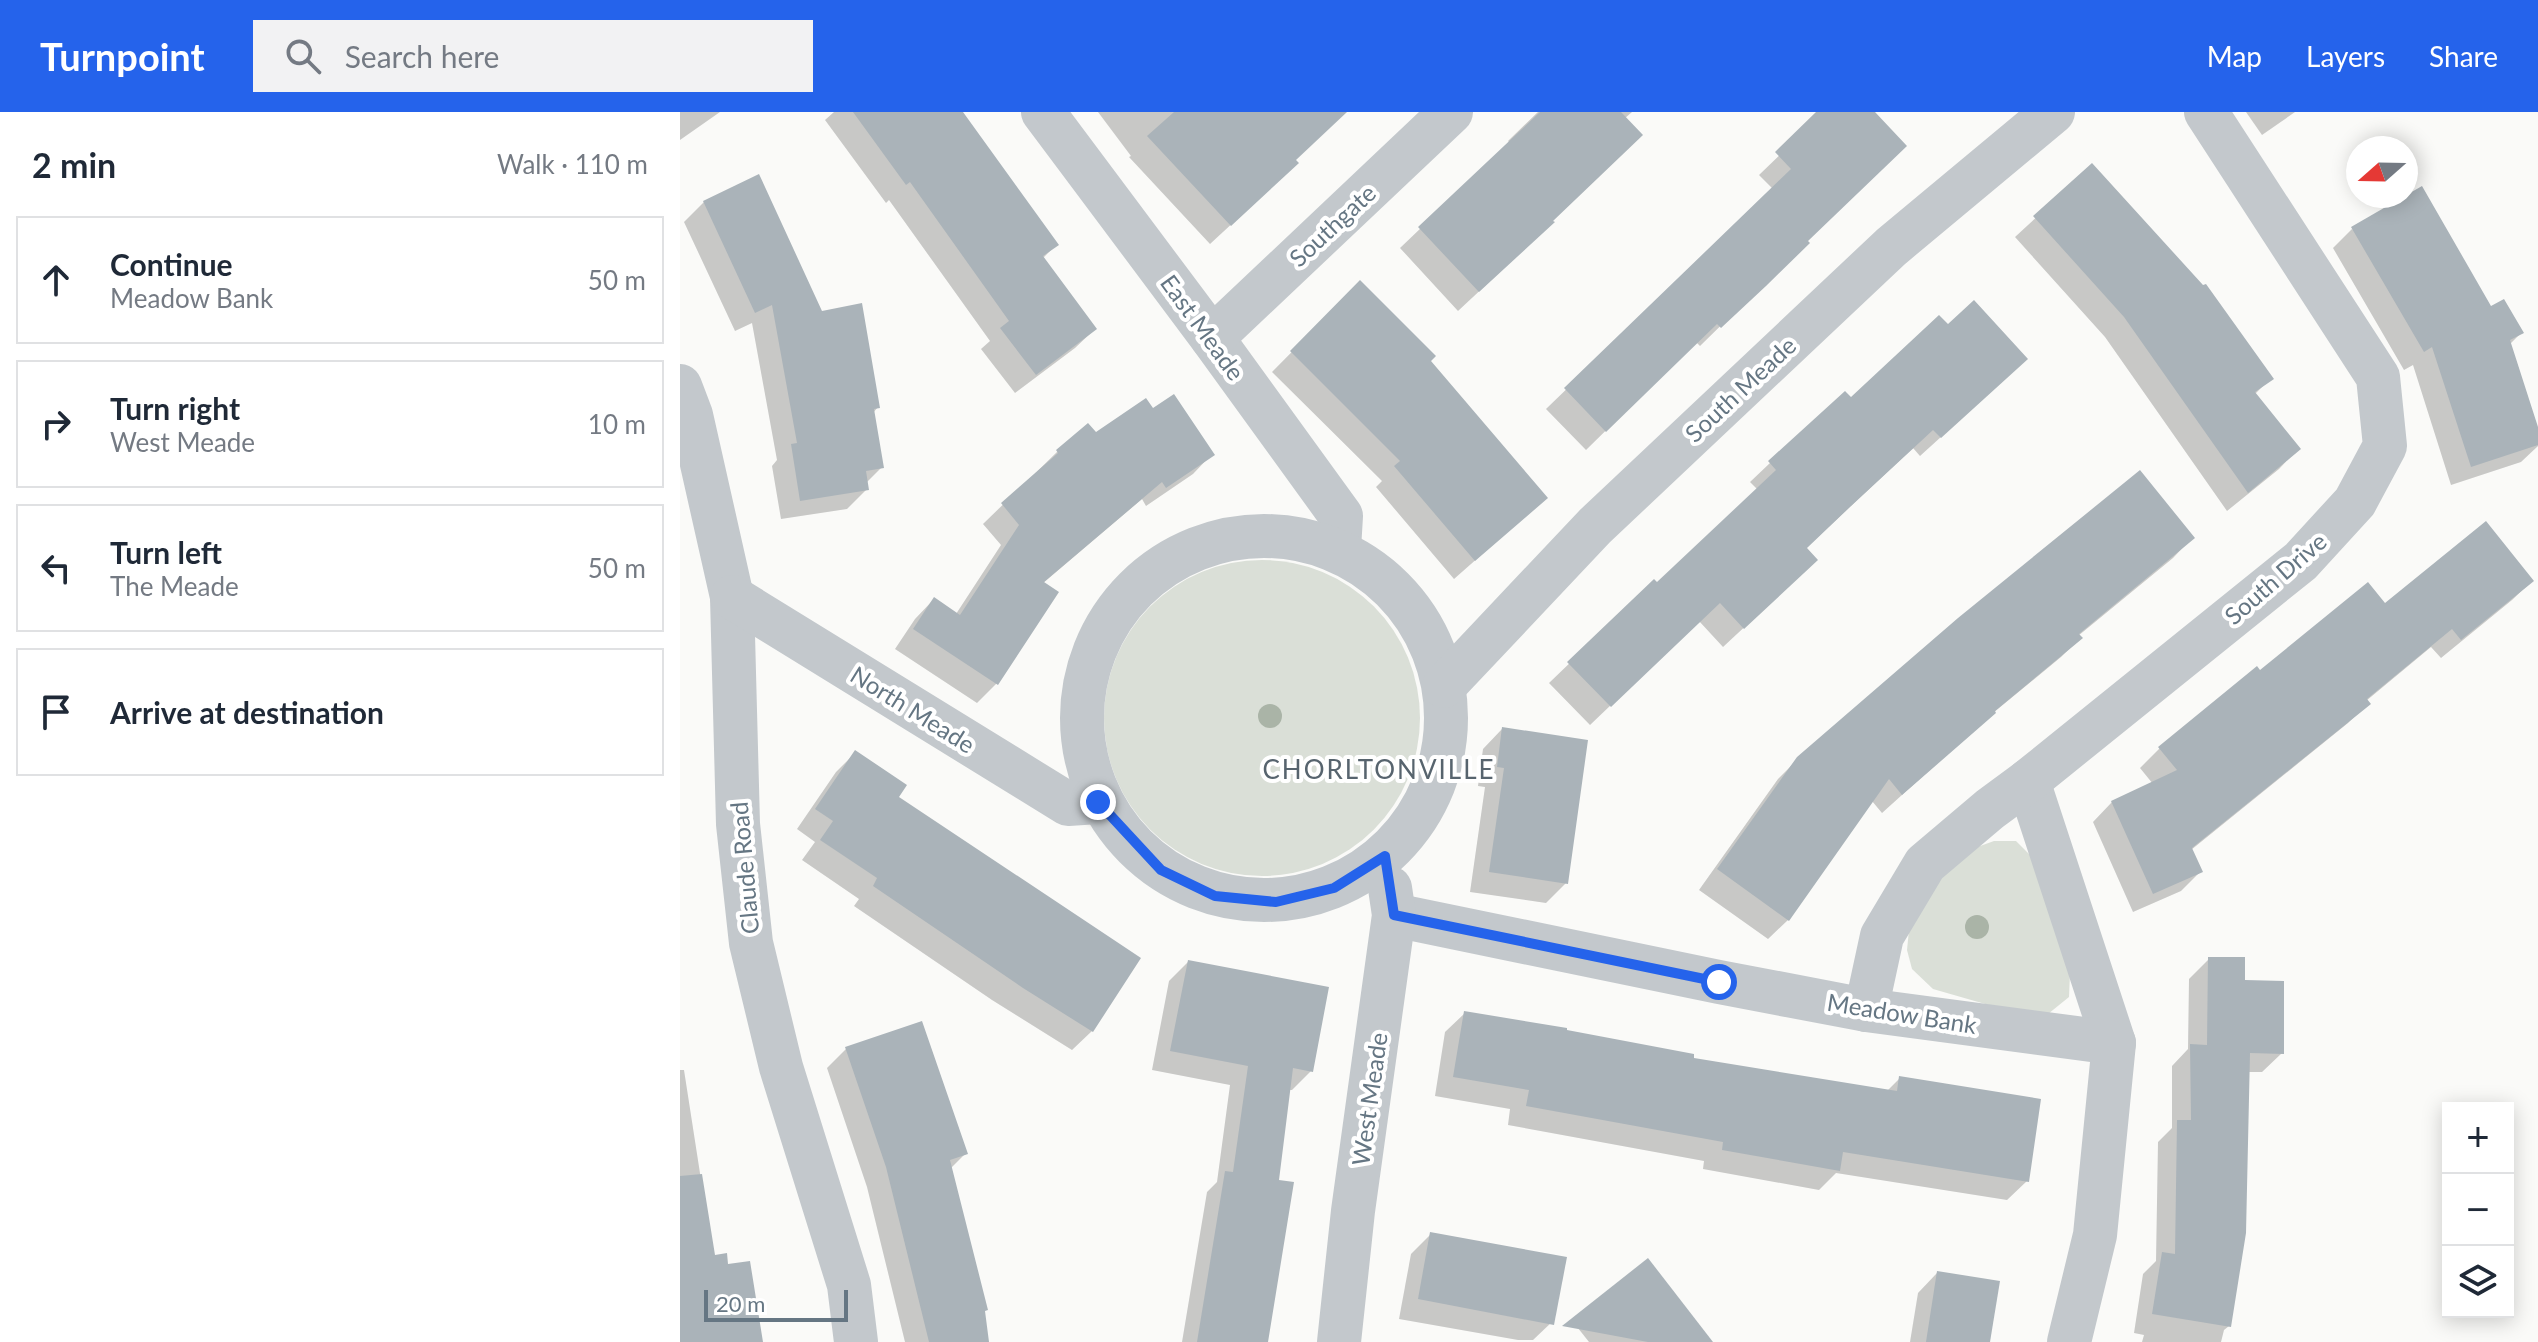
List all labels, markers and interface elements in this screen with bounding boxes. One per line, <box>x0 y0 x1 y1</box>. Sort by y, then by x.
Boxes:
search box <box>253 20 813 92</box>
text: Turnpoint <box>40 33 205 79</box>
icon: search <box>281 34 325 78</box>
text: Search here <box>345 38 499 74</box>
text: Map <box>2207 39 2262 73</box>
text: Layers <box>2306 39 2385 73</box>
text: Share <box>2429 39 2498 73</box>
north arrow <box>2346 136 2418 208</box>
text: 2 min <box>32 144 116 185</box>
text: Walk · 110 m <box>497 148 648 180</box>
street label: Southgate <box>1283 178 1381 272</box>
text: Continue <box>110 246 233 282</box>
icon: ahead <box>34 258 78 302</box>
text: 50 m <box>588 264 646 296</box>
street label: East Meade <box>1155 269 1251 385</box>
text: Meadow Bank <box>110 282 273 314</box>
street label: South Meade <box>1679 330 1801 448</box>
text: Turn right <box>110 390 240 426</box>
icon: right <box>34 402 78 446</box>
text: 10 m <box>588 408 646 440</box>
text: West Meade <box>110 426 255 458</box>
street label: South Drive <box>2218 526 2332 630</box>
text: Turn left <box>110 534 222 570</box>
icon: left <box>34 546 78 590</box>
text: 50 m <box>588 552 646 584</box>
text: The Meade <box>110 570 239 602</box>
street label: North Meade <box>846 659 980 759</box>
icon: arrive <box>34 690 78 734</box>
text: Arrive at destination <box>110 694 384 730</box>
district label: CHORLTONVILLE <box>1262 753 1496 785</box>
route end <box>1080 784 1116 820</box>
street label: Claude Road <box>724 801 764 935</box>
route start <box>1701 964 1737 1000</box>
street label: Meadow Bank <box>1825 987 1979 1039</box>
street label: West Meade <box>1345 1031 1393 1167</box>
map controls <box>2442 1102 2514 1318</box>
button: + <box>2442 1102 2514 1174</box>
button: − <box>2442 1174 2514 1246</box>
button: layers <box>2442 1246 2514 1318</box>
scale bar <box>704 1286 848 1322</box>
text: 20 m <box>716 1290 765 1317</box>

